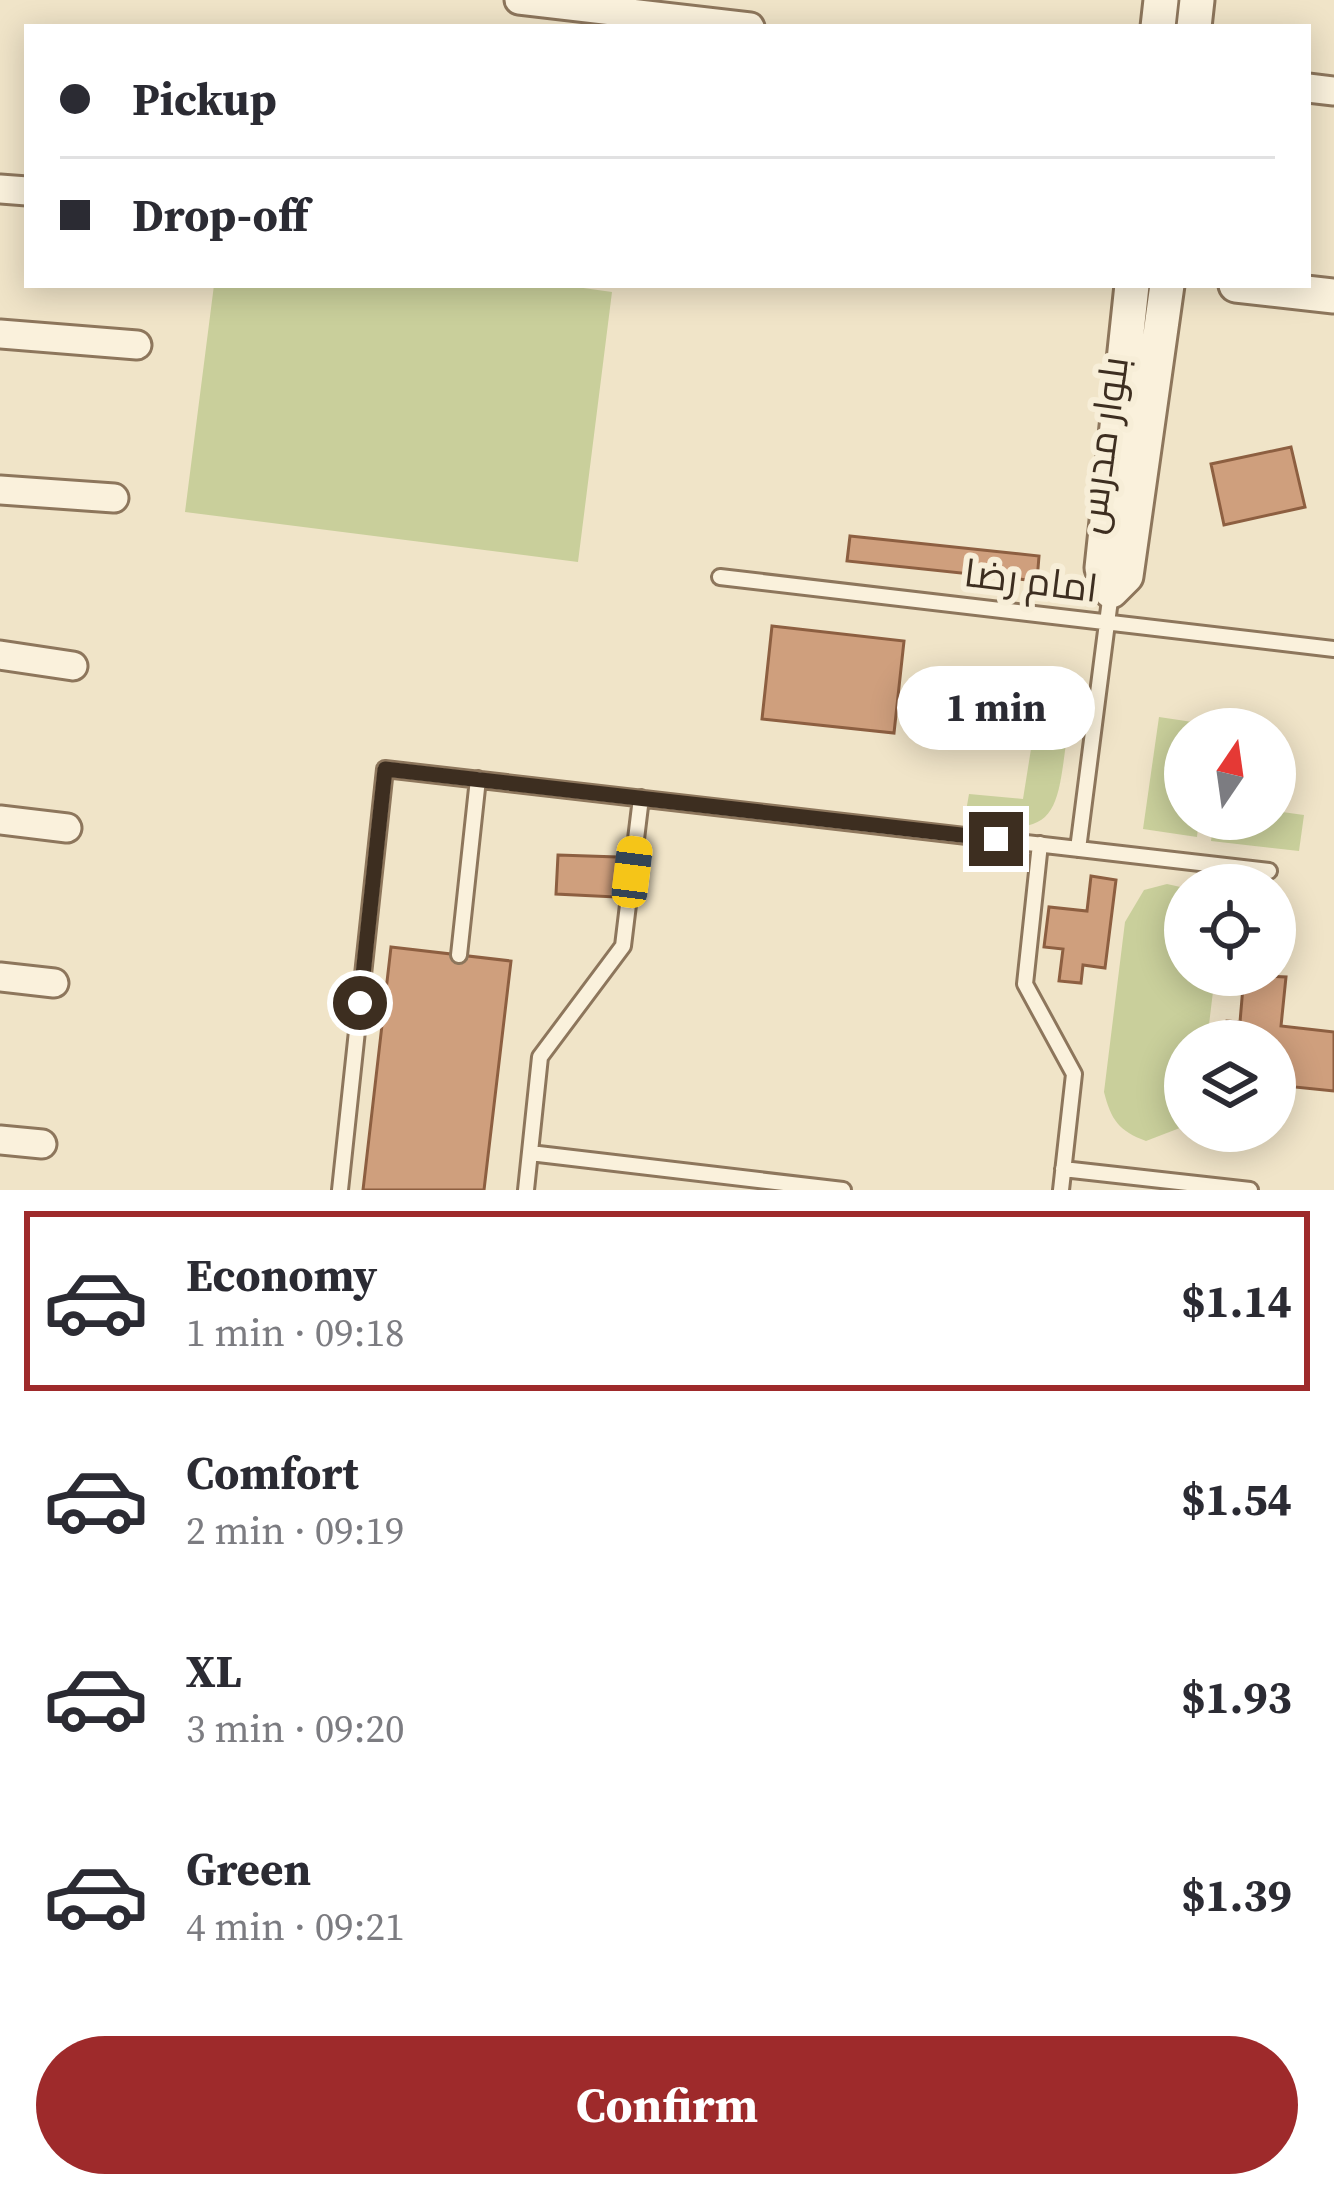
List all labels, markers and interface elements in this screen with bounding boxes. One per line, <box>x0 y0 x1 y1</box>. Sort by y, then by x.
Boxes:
text: Pickup <box>132 68 277 130</box>
text: Drop-off <box>132 184 308 246</box>
street label: بلوار مدرس <box>1064 353 1141 537</box>
street label: امام رضا <box>961 546 1101 615</box>
callout: 1 min <box>897 665 1095 749</box>
text: 1 min <box>945 681 1047 734</box>
north arrow <box>1164 708 1296 840</box>
map controls <box>1164 708 1296 1152</box>
route end <box>969 812 1023 866</box>
car <box>610 834 654 910</box>
button: locate <box>1164 864 1296 996</box>
route start <box>333 976 387 1030</box>
button: layers <box>1164 1020 1296 1152</box>
text: Economy <box>186 1244 377 1306</box>
icon: car <box>42 1247 150 1355</box>
text: $1.14 <box>1181 1270 1292 1332</box>
text: 1 min · 09:18 <box>186 1306 405 1359</box>
text: Comfort <box>186 1442 359 1504</box>
icon: car <box>42 1445 150 1553</box>
text: $1.54 <box>1181 1468 1292 1530</box>
text: 2 min · 09:19 <box>186 1504 405 1557</box>
text: XL <box>186 1640 242 1702</box>
icon: car <box>42 1643 150 1751</box>
text: $1.93 <box>1181 1666 1292 1728</box>
text: 3 min · 09:20 <box>186 1702 405 1755</box>
text: Green <box>186 1838 311 1900</box>
icon: car <box>42 1841 150 1949</box>
text: $1.39 <box>1181 1864 1292 1926</box>
text: 4 min · 09:21 <box>186 1900 405 1953</box>
button: Confirm <box>36 2036 1298 2174</box>

